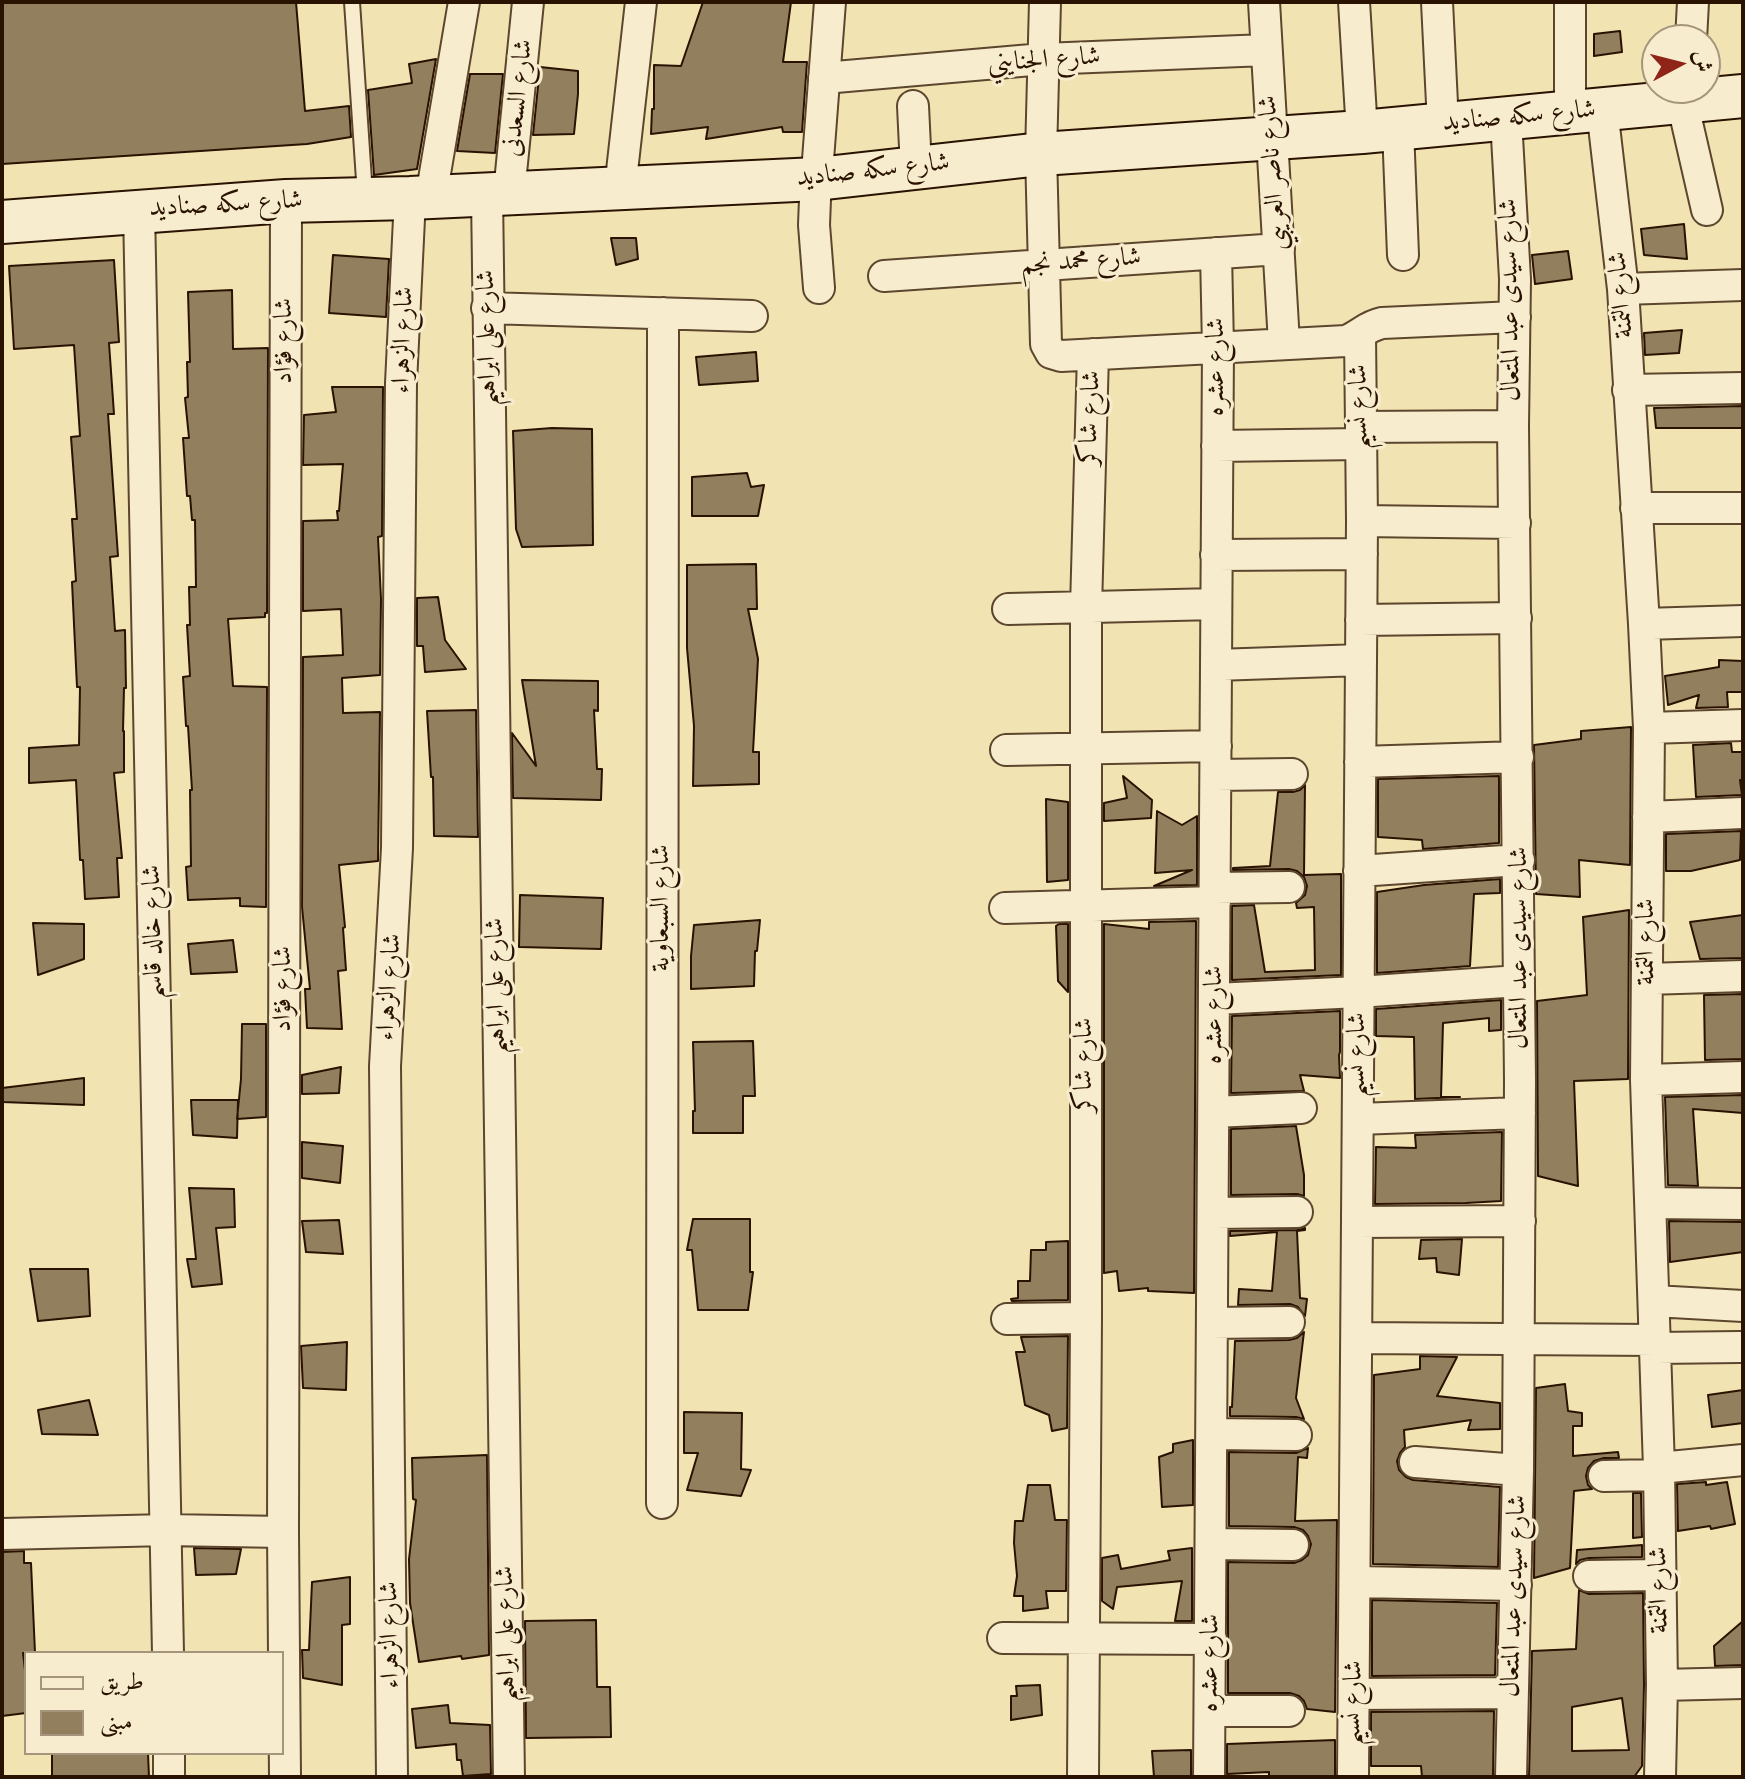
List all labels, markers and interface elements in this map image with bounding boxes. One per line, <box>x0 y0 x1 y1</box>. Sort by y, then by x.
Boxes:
north arrow <box>1641 24 1721 104</box>
street label: شارع السعدنى <box>497 38 541 158</box>
street label: شارع الجنايني <box>987 42 1101 80</box>
text: ش <box>1687 49 1719 74</box>
street label: شارع ناصر العريبي <box>1253 94 1295 252</box>
street label: شارع سكه صناديد <box>1441 95 1597 139</box>
street label: شارع سكه صناديد <box>795 147 951 195</box>
street label: شارع سكه صناديد <box>148 185 304 225</box>
street label: شارع سيدى عبد المتعال <box>1494 198 1528 402</box>
street label: شارع محمد نجم <box>1020 242 1142 282</box>
street label: شارع التمنة <box>1603 250 1641 340</box>
street label: شارع على ابراهيم <box>471 270 505 406</box>
street label: شارع الزهراء <box>387 286 421 394</box>
street label: شارع فؤاد <box>269 298 301 384</box>
street label: شارع عشره <box>1201 318 1233 416</box>
street label: شارع نسيم <box>1344 364 1376 450</box>
street label: شارع شاكر <box>1074 370 1108 466</box>
street label: شارع السبعاوية <box>646 844 678 972</box>
street label: شارع سيدى عبد المتعال <box>1504 847 1536 1049</box>
street label: شارع خالد قاسم <box>137 865 171 999</box>
street label: شارع التمنة <box>1631 898 1663 986</box>
street label: شارع على ابراهيم <box>480 918 514 1054</box>
street label: شارع الزهراء <box>371 932 409 1042</box>
street label: شارع فؤاد <box>268 946 300 1032</box>
street label: شارع عشره <box>1199 966 1231 1064</box>
street label: شارع نسيم <box>1342 1012 1374 1098</box>
street label: شارع شاكر <box>1069 1018 1101 1112</box>
street label: شارع سيدى عبد المتعال <box>1496 1494 1534 1698</box>
street label: شارع التمنة <box>1644 1546 1676 1634</box>
street label: شارع على ابراهيم <box>490 1566 524 1702</box>
street label: شارع الزهراء <box>374 1581 408 1689</box>
street label: شارع عشره <box>1195 1614 1227 1712</box>
legend <box>24 1651 284 1755</box>
street label: شارع نسيم <box>1338 1660 1370 1746</box>
text: طريق <box>100 1665 144 1698</box>
text: مبنى <box>100 1705 133 1738</box>

